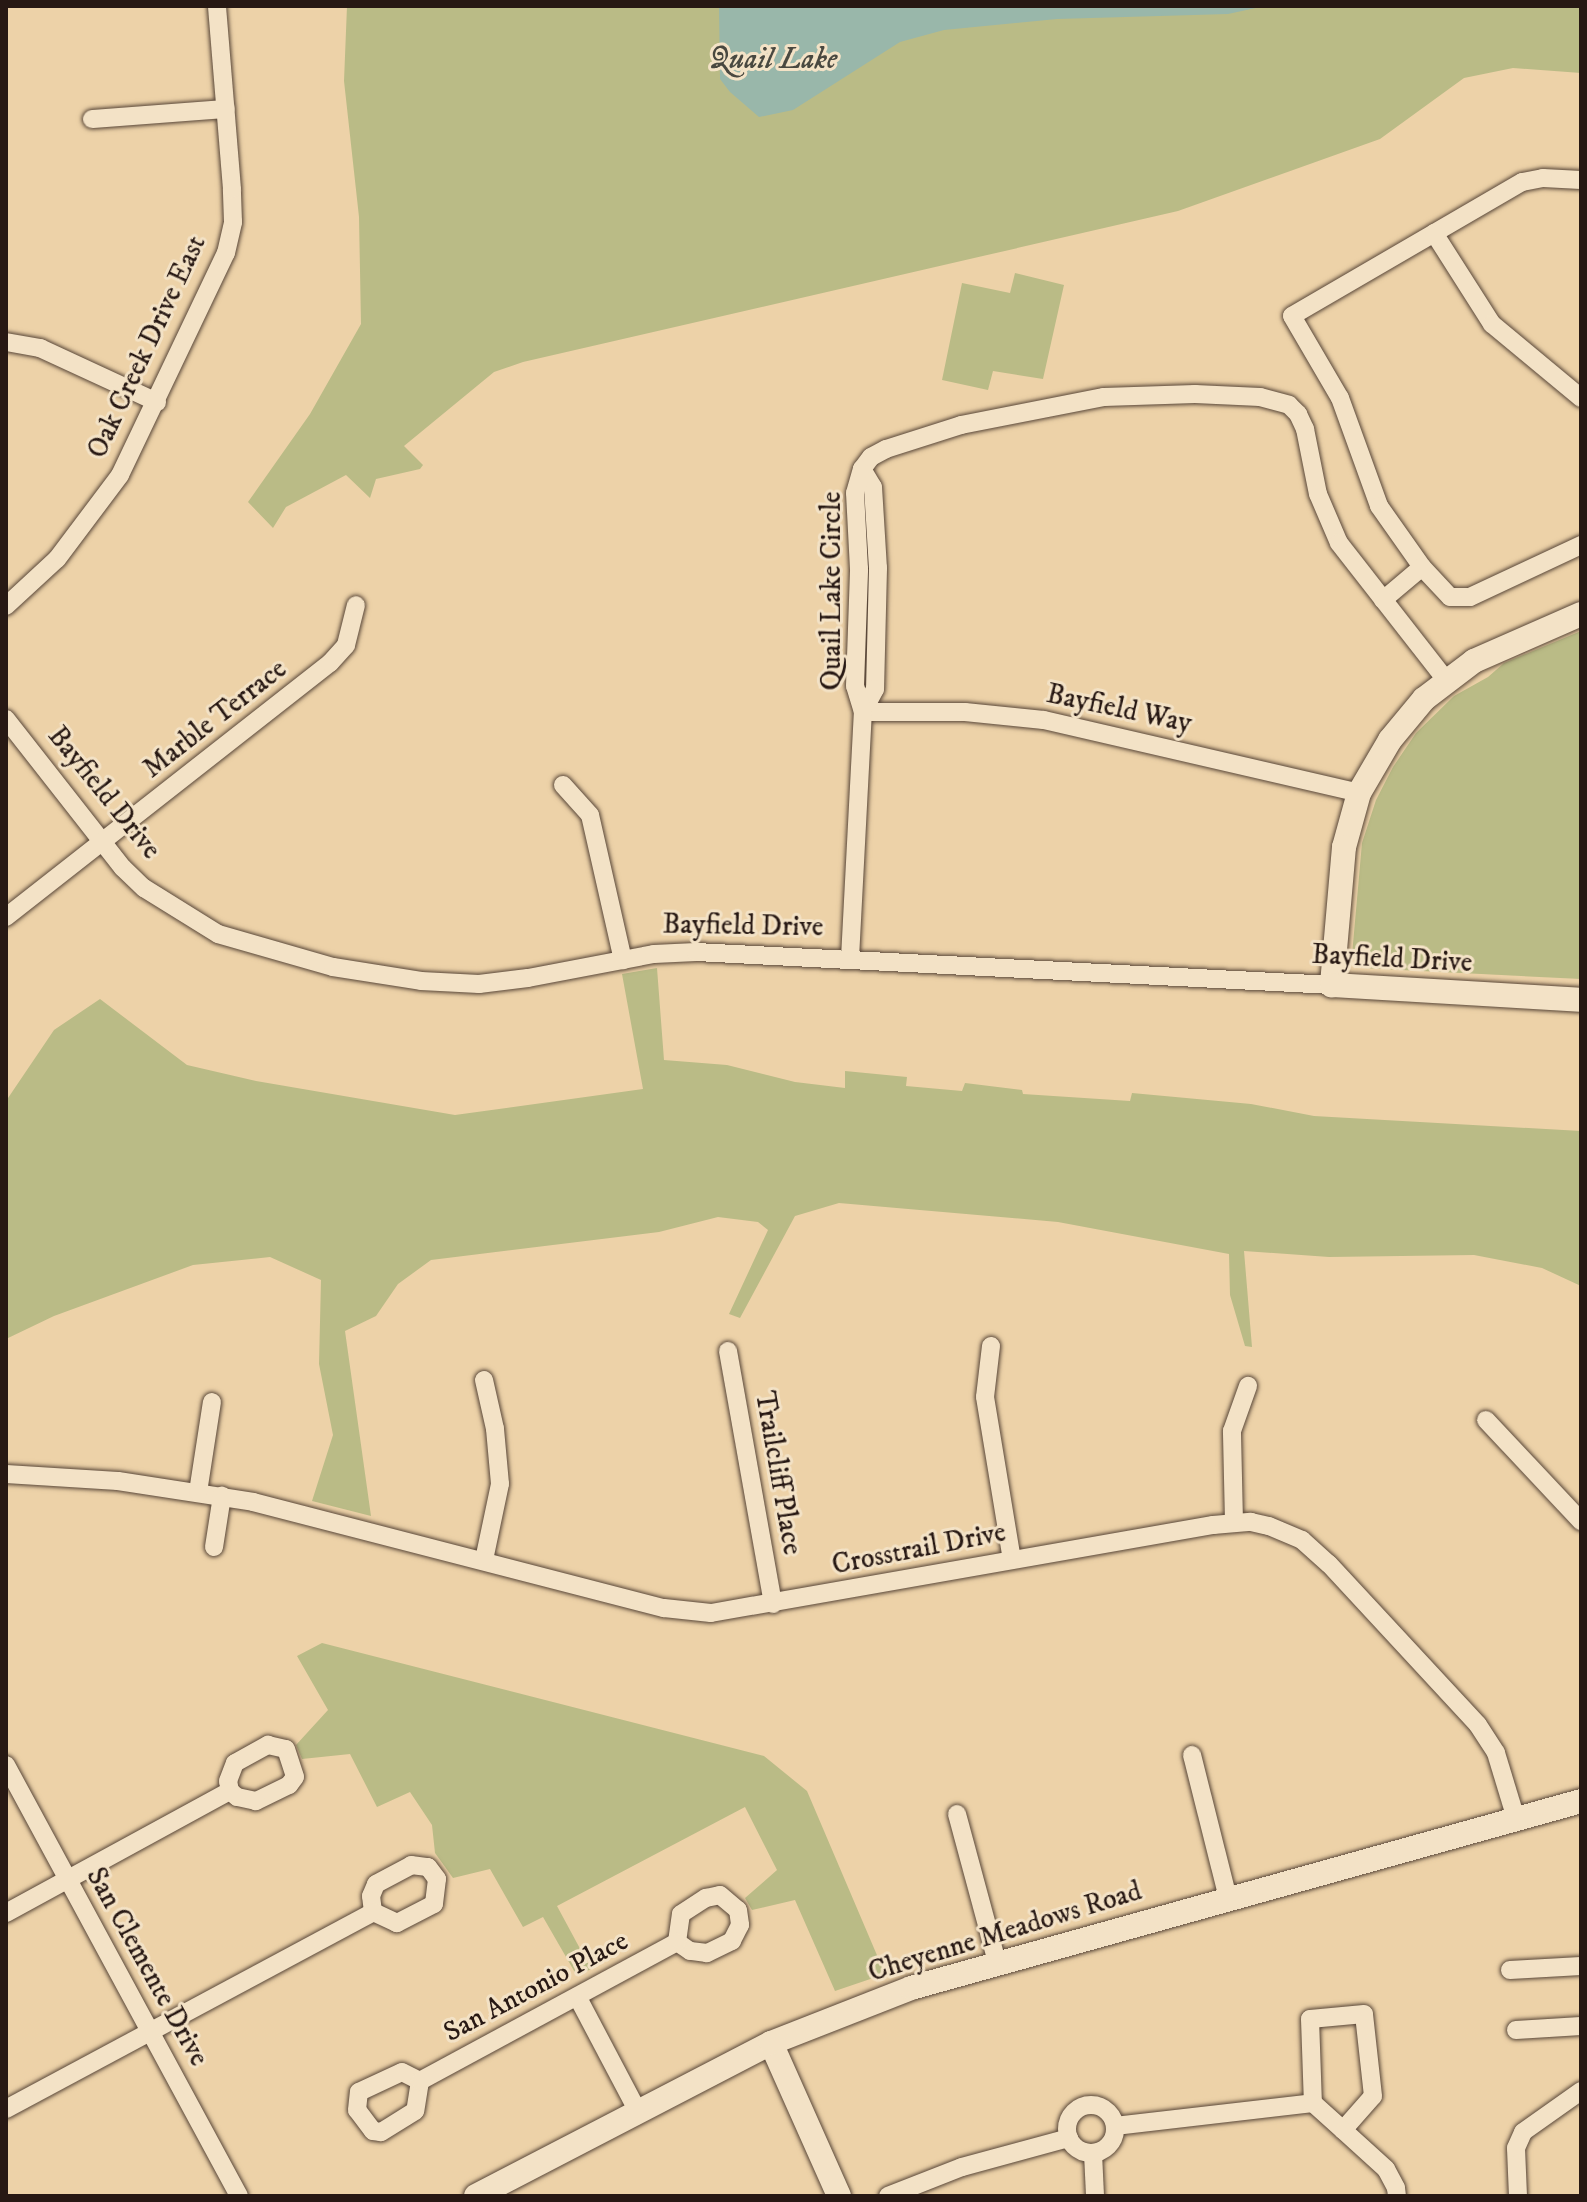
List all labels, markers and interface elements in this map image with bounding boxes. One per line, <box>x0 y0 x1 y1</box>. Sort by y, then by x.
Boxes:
water label: Quail Lake <box>709 42 837 78</box>
street label: Oak Creek Drive East <box>81 230 213 464</box>
street label: Quail Lake Circle <box>815 491 849 691</box>
street label: Marble Terrace <box>136 652 294 786</box>
street label: Bayfield Way <box>1043 677 1195 741</box>
street label: Bayfield Drive <box>40 720 168 866</box>
street label: Bayfield Drive <box>662 908 824 944</box>
street label: Bayfield Drive <box>1311 938 1473 980</box>
street label: Trailcliff Place <box>747 1389 809 1557</box>
street label: Crosstrail Drive <box>829 1516 1009 1582</box>
street label: San Clemente Drive <box>79 1862 215 2072</box>
street label: Cheyenne Meadows Road <box>864 1874 1146 1990</box>
street label: San Antonio Place <box>438 1924 634 2050</box>

